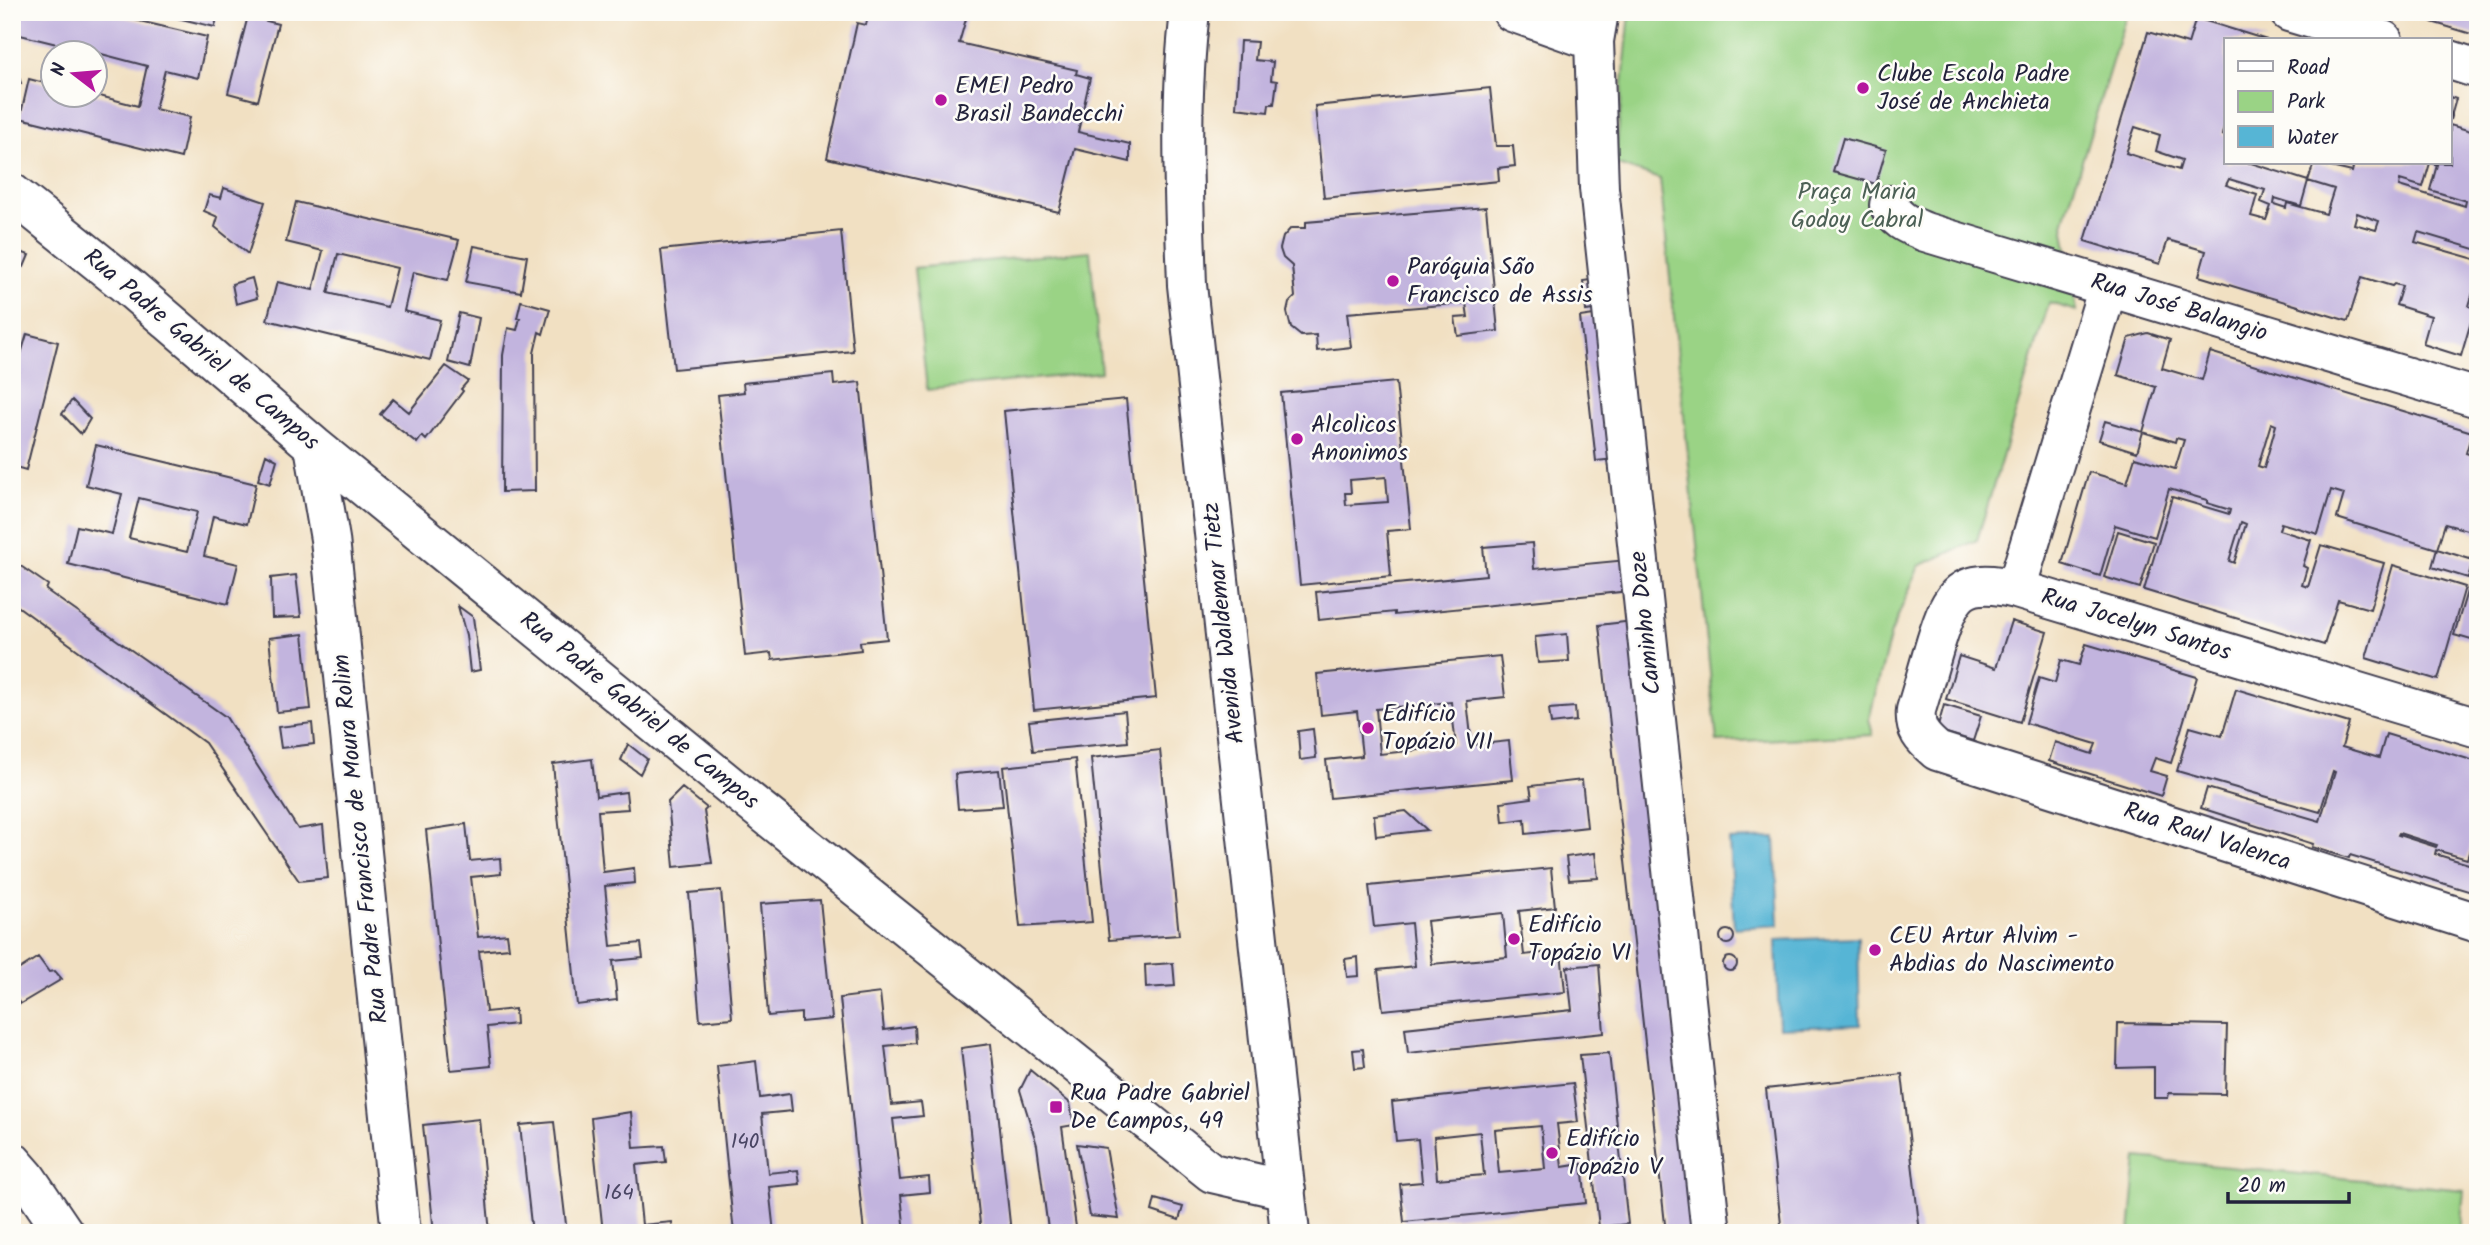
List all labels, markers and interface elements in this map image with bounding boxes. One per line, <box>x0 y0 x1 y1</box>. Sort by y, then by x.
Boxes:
north arrow <box>38 38 108 108</box>
legend <box>2224 38 2452 164</box>
text: Road <box>2287 52 2330 85</box>
place label: Clube Escola Padre José de Anchieta <box>1877 55 2070 122</box>
text: N <box>44 60 76 80</box>
place label: EMEI Pedro Brasil Bandecchi <box>955 67 1124 134</box>
marker: Clube Escola Padre José de Anchieta <box>1855 80 1871 96</box>
text: Park <box>2287 86 2325 119</box>
marker: EMEI Pedro Brasil Bandecchi <box>933 92 949 108</box>
text: Water <box>2287 122 2339 155</box>
park label: Praça Maria Godoy Cabral <box>1791 173 1923 240</box>
street label: Rua Padre Gabriel de Campos <box>74 239 328 461</box>
place label: Paróquia São Francisco de Assis <box>1407 248 1593 315</box>
street label: Rua José Balangio <box>2086 263 2272 353</box>
marker: Paróquia São Francisco de Assis <box>1385 273 1401 289</box>
place label: Alcolicos Anonimos <box>1311 406 1408 473</box>
marker: Alcolicos Anonimos <box>1289 431 1305 447</box>
street label: Avenida Waldemar Tietz <box>1192 500 1256 746</box>
street label: Caminho Doze <box>1619 549 1673 697</box>
street label: Rua Jocelyn Santos <box>2036 578 2236 672</box>
street label: Rua Padre Gabriel de Campos <box>510 602 768 820</box>
street label: Rua Padre Francisco de Moura Rolim <box>322 652 400 1026</box>
place label: Edifício Topázio VII <box>1382 695 1493 762</box>
marker: Edifício Topázio VII <box>1360 720 1376 736</box>
street label: Rua Raul Valenca <box>2118 792 2296 882</box>
place label: Edifício Topázio VI <box>1528 906 1632 973</box>
place label: CEU Artur Alvim - Abdias do Nascimento <box>1889 917 2115 984</box>
marker: Edifício Topázio VI <box>1506 931 1522 947</box>
marker: CEU Artur Alvim - Abdias do Nascimento <box>1867 942 1883 958</box>
place label: Rua Padre Gabriel De Campos, 49 <box>1070 1074 1250 1141</box>
marker: Rua Padre Gabriel De Campos, 49 <box>1048 1099 1064 1115</box>
place label: Edifício Topázio V <box>1566 1120 1664 1187</box>
house number: 140 <box>731 1126 759 1159</box>
marker: Edifício Topázio V <box>1544 1145 1560 1161</box>
scale bar <box>2228 1161 2348 1205</box>
text: 20 m <box>2238 1170 2286 1203</box>
house number: 164 <box>604 1177 634 1210</box>

